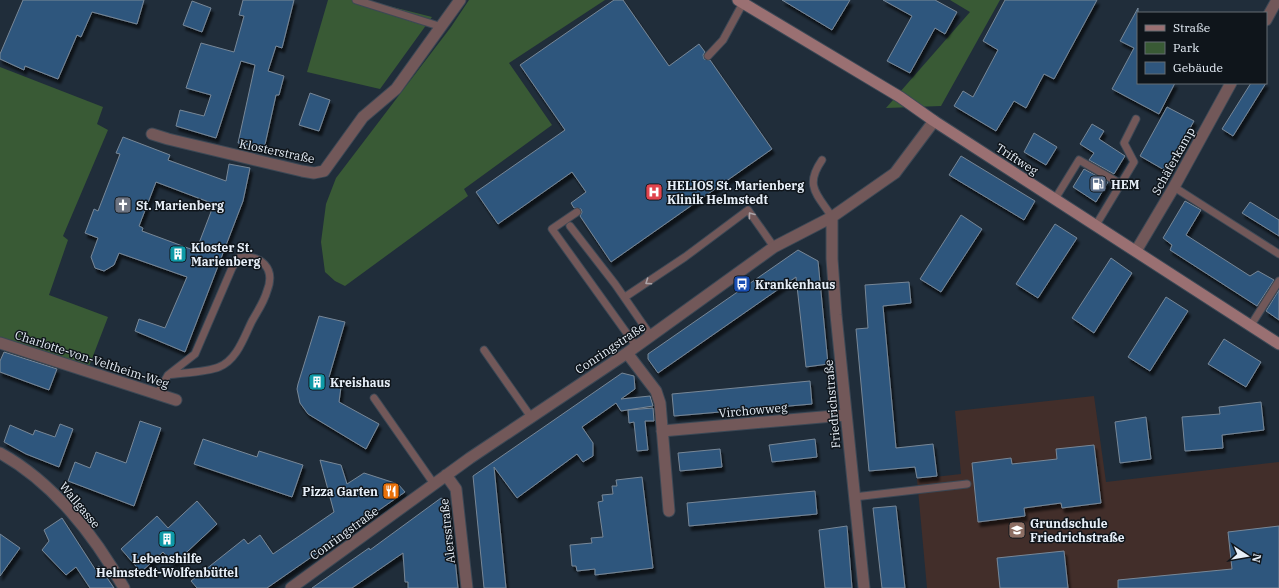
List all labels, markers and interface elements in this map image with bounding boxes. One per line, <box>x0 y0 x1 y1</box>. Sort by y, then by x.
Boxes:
legend <box>1137 12 1267 84</box>
text: Straße <box>1173 20 1210 35</box>
text: Park <box>1173 40 1199 55</box>
text: Gebäude <box>1173 60 1223 75</box>
street label: Schäferkamp <box>1148 124 1198 198</box>
street label: Klosterstraße <box>238 136 316 166</box>
street label: Triftweg <box>993 140 1041 178</box>
fuel station icon: HEM <box>1088 174 1108 194</box>
place label: HEM <box>1111 177 1140 192</box>
place label: HELIOS St. Marienberg Klinik Helmstedt <box>667 178 804 207</box>
hospital icon: HELIOS St. Marienberg Klinik Helmstedt <box>644 182 664 202</box>
church icon: St. Marienberg <box>113 195 133 215</box>
place label: St. Marienberg <box>136 198 224 213</box>
one-way arrow <box>749 213 756 220</box>
place label: Kloster St. Marienberg <box>191 240 260 269</box>
building icon: Kloster St. Marienberg <box>168 244 188 264</box>
bus stop icon: Krankenhaus <box>732 274 752 294</box>
one-way arrow <box>645 277 652 285</box>
place label: Krankenhaus <box>755 277 835 292</box>
street label: Conringstraße <box>572 319 648 377</box>
street label: Charlotte-von-Veltheim-Weg <box>13 327 171 391</box>
street label: Friedrichstraße <box>821 359 843 449</box>
building icon: Kreishaus <box>307 372 327 392</box>
place label: Kreishaus <box>330 375 390 390</box>
street label: Virchowweg <box>718 399 788 420</box>
street label: Wallgasse <box>56 479 104 531</box>
restaurant icon: Pizza Garten <box>381 481 401 501</box>
place label: Pizza Garten <box>302 484 378 499</box>
street label: Alersstraße <box>436 498 458 564</box>
street label: Conringstraße <box>307 503 381 563</box>
place label: Grundschule Friedrichstraße <box>1030 516 1125 545</box>
school or university icon: Grundschule Friedrichstraße <box>1007 520 1027 540</box>
building icon: Lebenshilfe Helmstedt-Wolfenbüttel <box>157 529 177 549</box>
north arrow <box>1227 536 1267 576</box>
place label: Lebenshilfe Helmstedt-Wolfenbüttel <box>96 551 238 580</box>
text: N <box>1249 552 1265 564</box>

